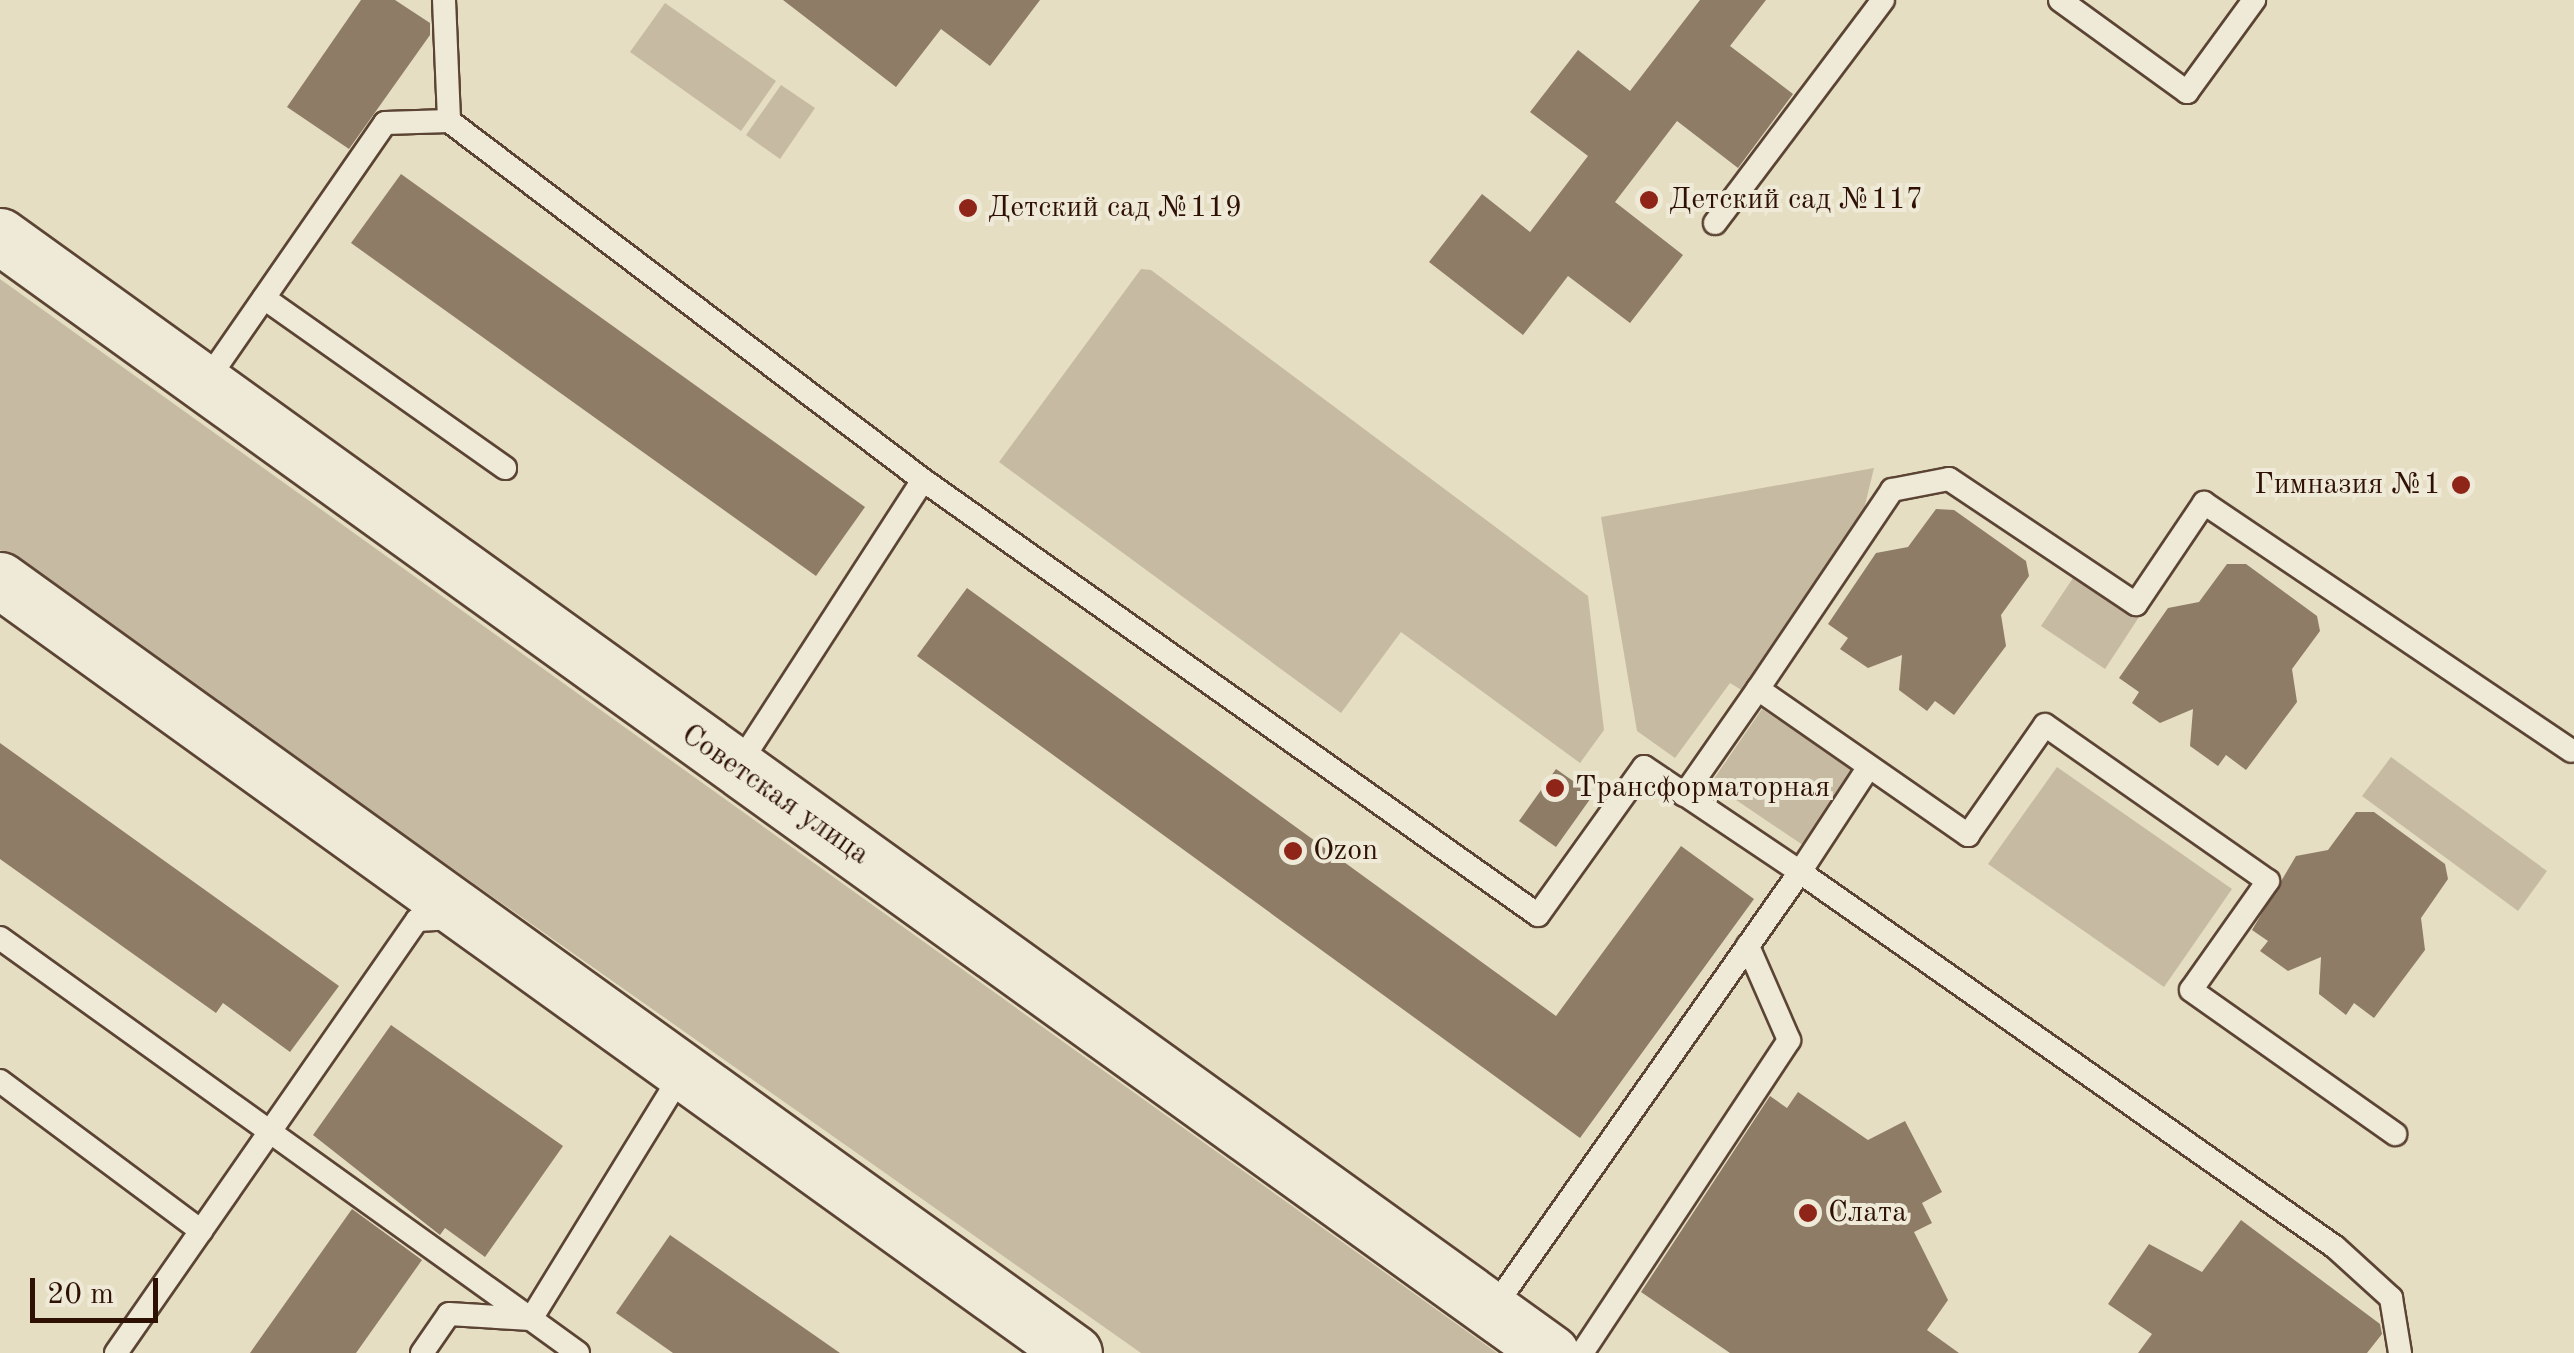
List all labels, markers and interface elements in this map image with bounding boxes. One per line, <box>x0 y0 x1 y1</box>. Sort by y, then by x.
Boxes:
place label: Детский сад №117 <box>1669 182 1923 218</box>
marker: Детский сад №117 <box>1638 189 1660 211</box>
place label: Детский сад №119 <box>988 190 1242 226</box>
marker: Детский сад №119 <box>957 197 979 219</box>
place label: Гимназия №1 <box>2254 467 2441 503</box>
marker: Гимназия №1 <box>2450 474 2472 496</box>
street label: Советская улица <box>674 717 876 873</box>
place label: Трансформаторная <box>1575 770 1830 806</box>
marker: Трансформаторная <box>1544 777 1566 799</box>
place label: Ozon <box>1313 833 1378 869</box>
marker: Ozon <box>1282 840 1304 862</box>
place label: Слата <box>1828 1195 1907 1231</box>
marker: Слата <box>1797 1202 1819 1224</box>
scale bar <box>35 1258 162 1320</box>
text: 20 m <box>47 1280 114 1310</box>

